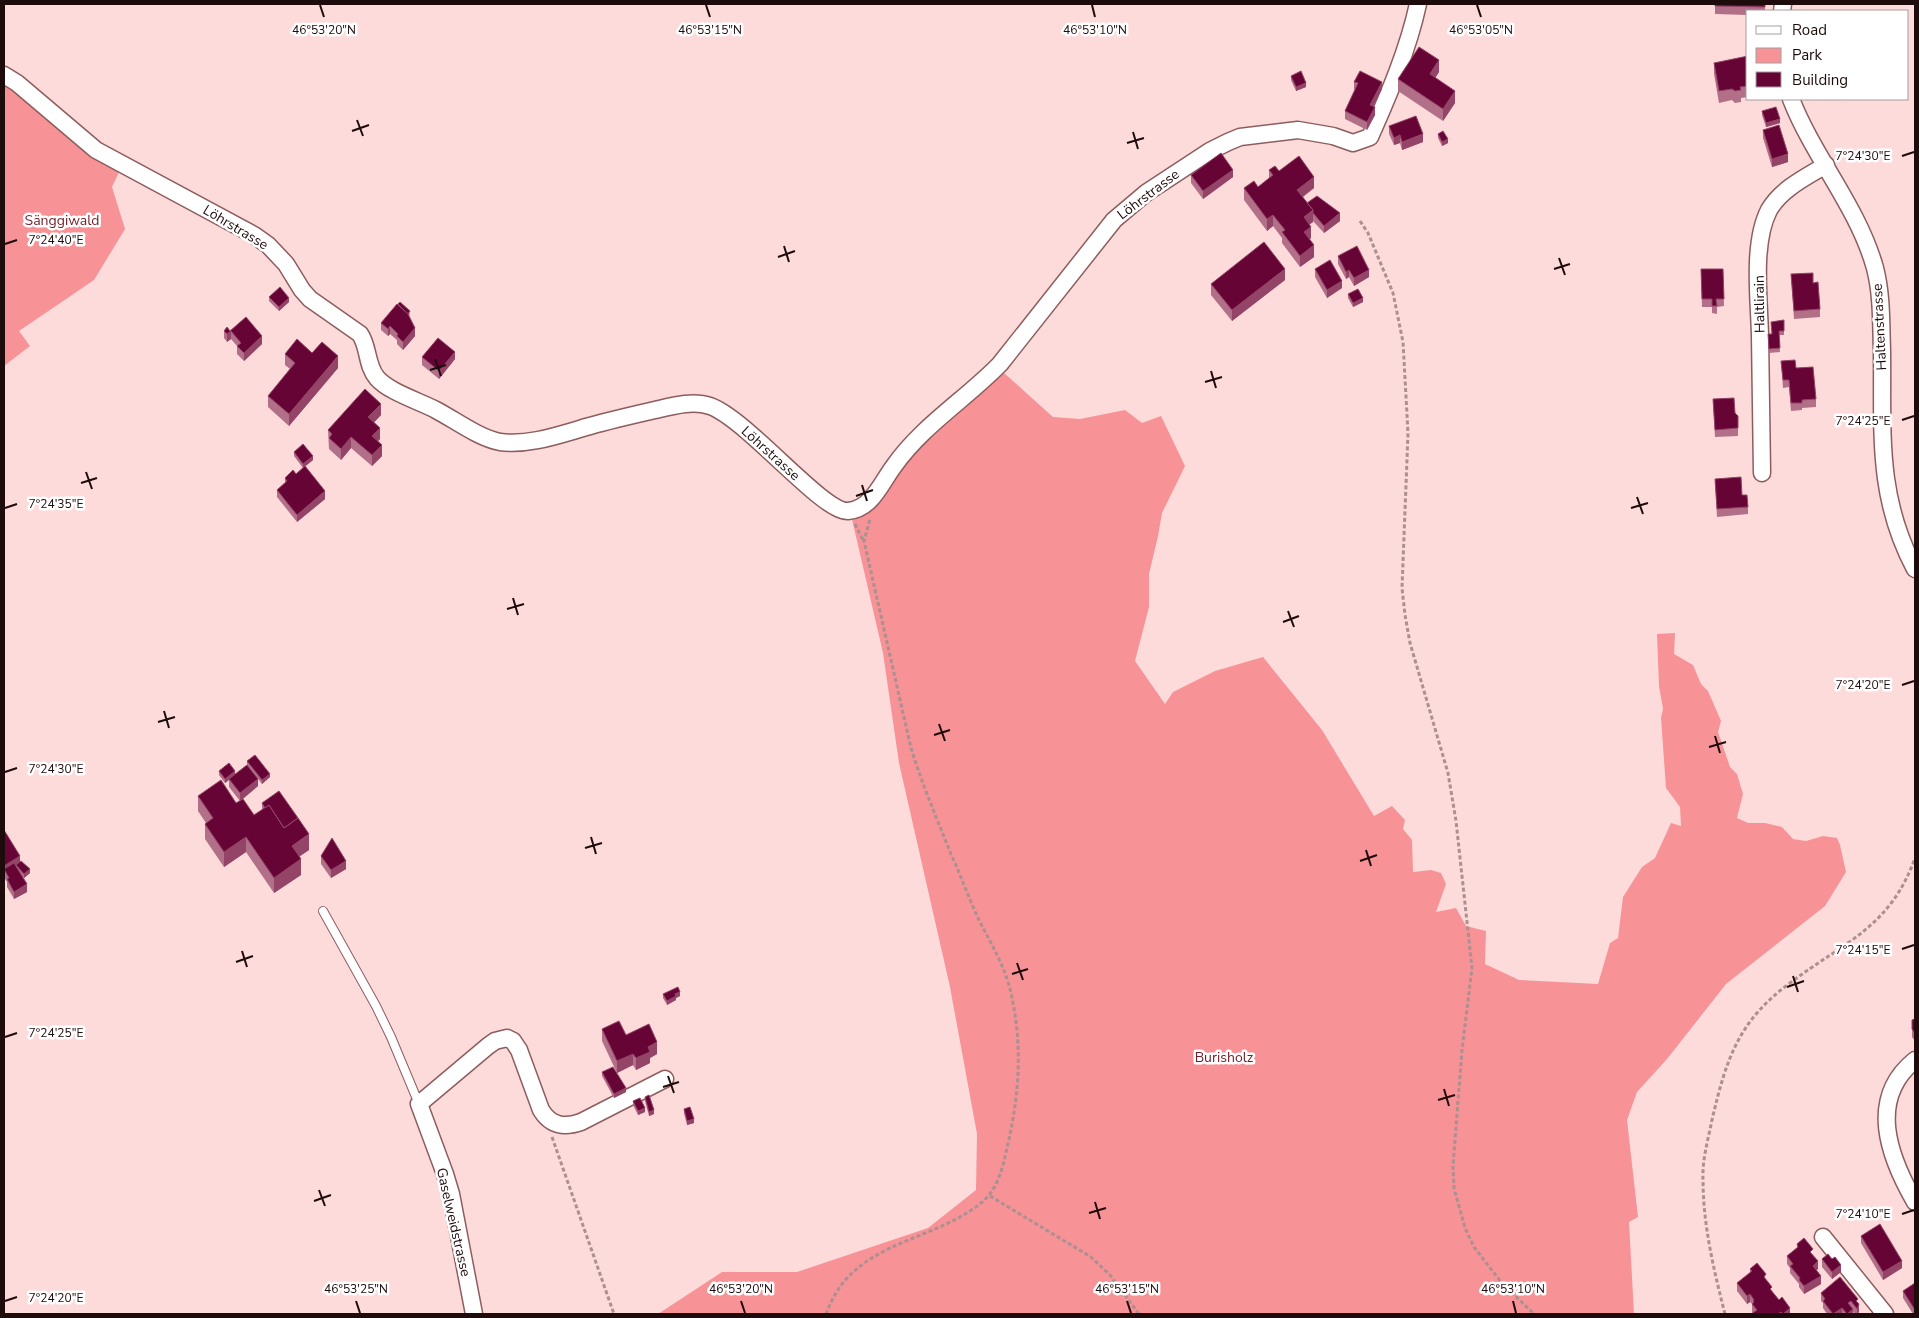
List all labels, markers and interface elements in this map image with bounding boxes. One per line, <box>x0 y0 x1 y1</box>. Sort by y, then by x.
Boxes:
legend <box>1746 10 1909 100</box>
text: Road <box>1792 20 1827 40</box>
text: 46°53'20"N <box>292 22 356 38</box>
text: 46°53'15"N <box>678 22 742 38</box>
text: 46°53'10"N <box>1063 22 1127 38</box>
text: 46°53'05"N <box>1449 22 1513 38</box>
text: Park <box>1792 45 1822 65</box>
text: Building <box>1792 70 1848 90</box>
text: 7°24'30"E <box>1836 148 1890 164</box>
street label: Löhrstrasse <box>1113 165 1183 224</box>
street label: Löhrstrasse <box>200 200 272 254</box>
park label: Sänggiwald <box>25 211 99 230</box>
text: 7°24'40"E <box>29 232 83 248</box>
street label: Haltlirain <box>1749 275 1770 333</box>
street label: Haltenstrasse <box>1868 283 1891 371</box>
text: 7°24'25"E <box>1836 413 1890 429</box>
street label: Löhrstrasse <box>737 422 804 485</box>
text: 7°24'35"E <box>29 496 83 512</box>
text: 7°24'20"E <box>1836 677 1890 693</box>
text: 7°24'30"E <box>29 761 83 777</box>
text: 7°24'15"E <box>1836 942 1890 958</box>
text: 7°24'25"E <box>29 1025 83 1041</box>
park label: Burisholz <box>1195 1048 1254 1067</box>
street label: Gaselweidstrasse <box>432 1166 475 1278</box>
text: 7°24'10"E <box>1836 1206 1890 1222</box>
text: 46°53'25"N <box>324 1281 388 1297</box>
text: 46°53'20"N <box>709 1281 773 1297</box>
text: 46°53'15"N <box>1095 1281 1159 1297</box>
text: 46°53'10"N <box>1481 1281 1545 1297</box>
text: 7°24'20"E <box>29 1290 83 1306</box>

